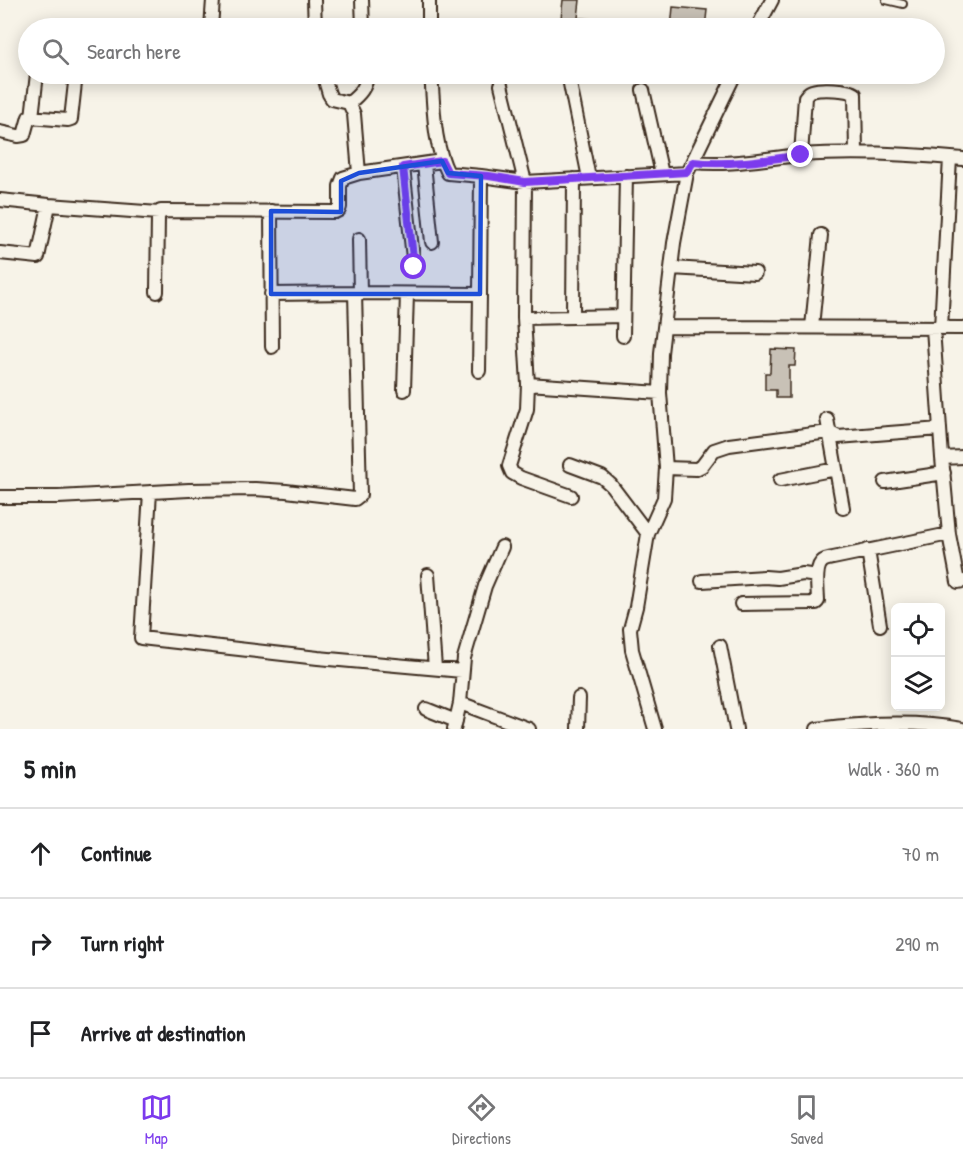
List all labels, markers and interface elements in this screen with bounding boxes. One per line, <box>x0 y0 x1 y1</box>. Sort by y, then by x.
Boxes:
search box <box>18 18 945 84</box>
icon: search <box>39 35 72 68</box>
text: Search here <box>87 36 181 66</box>
route end <box>787 141 813 167</box>
route start <box>400 253 426 279</box>
map controls <box>891 603 945 711</box>
button: locate <box>891 603 945 657</box>
button: layers <box>891 657 945 711</box>
text: 5 min <box>24 751 76 786</box>
text: Walk · 360 m <box>848 755 939 782</box>
icon: ahead <box>24 837 57 870</box>
text: Continue <box>81 838 152 868</box>
text: 70 m <box>902 840 939 867</box>
icon: right <box>24 927 57 960</box>
text: Turn right <box>81 928 164 958</box>
text: 290 m <box>895 930 939 957</box>
icon: arrive <box>24 1017 57 1050</box>
text: Arrive at destination <box>81 1018 246 1048</box>
tab: Map <box>140 1091 173 1149</box>
tab: Directions <box>452 1091 511 1149</box>
tab: Saved <box>790 1091 823 1149</box>

